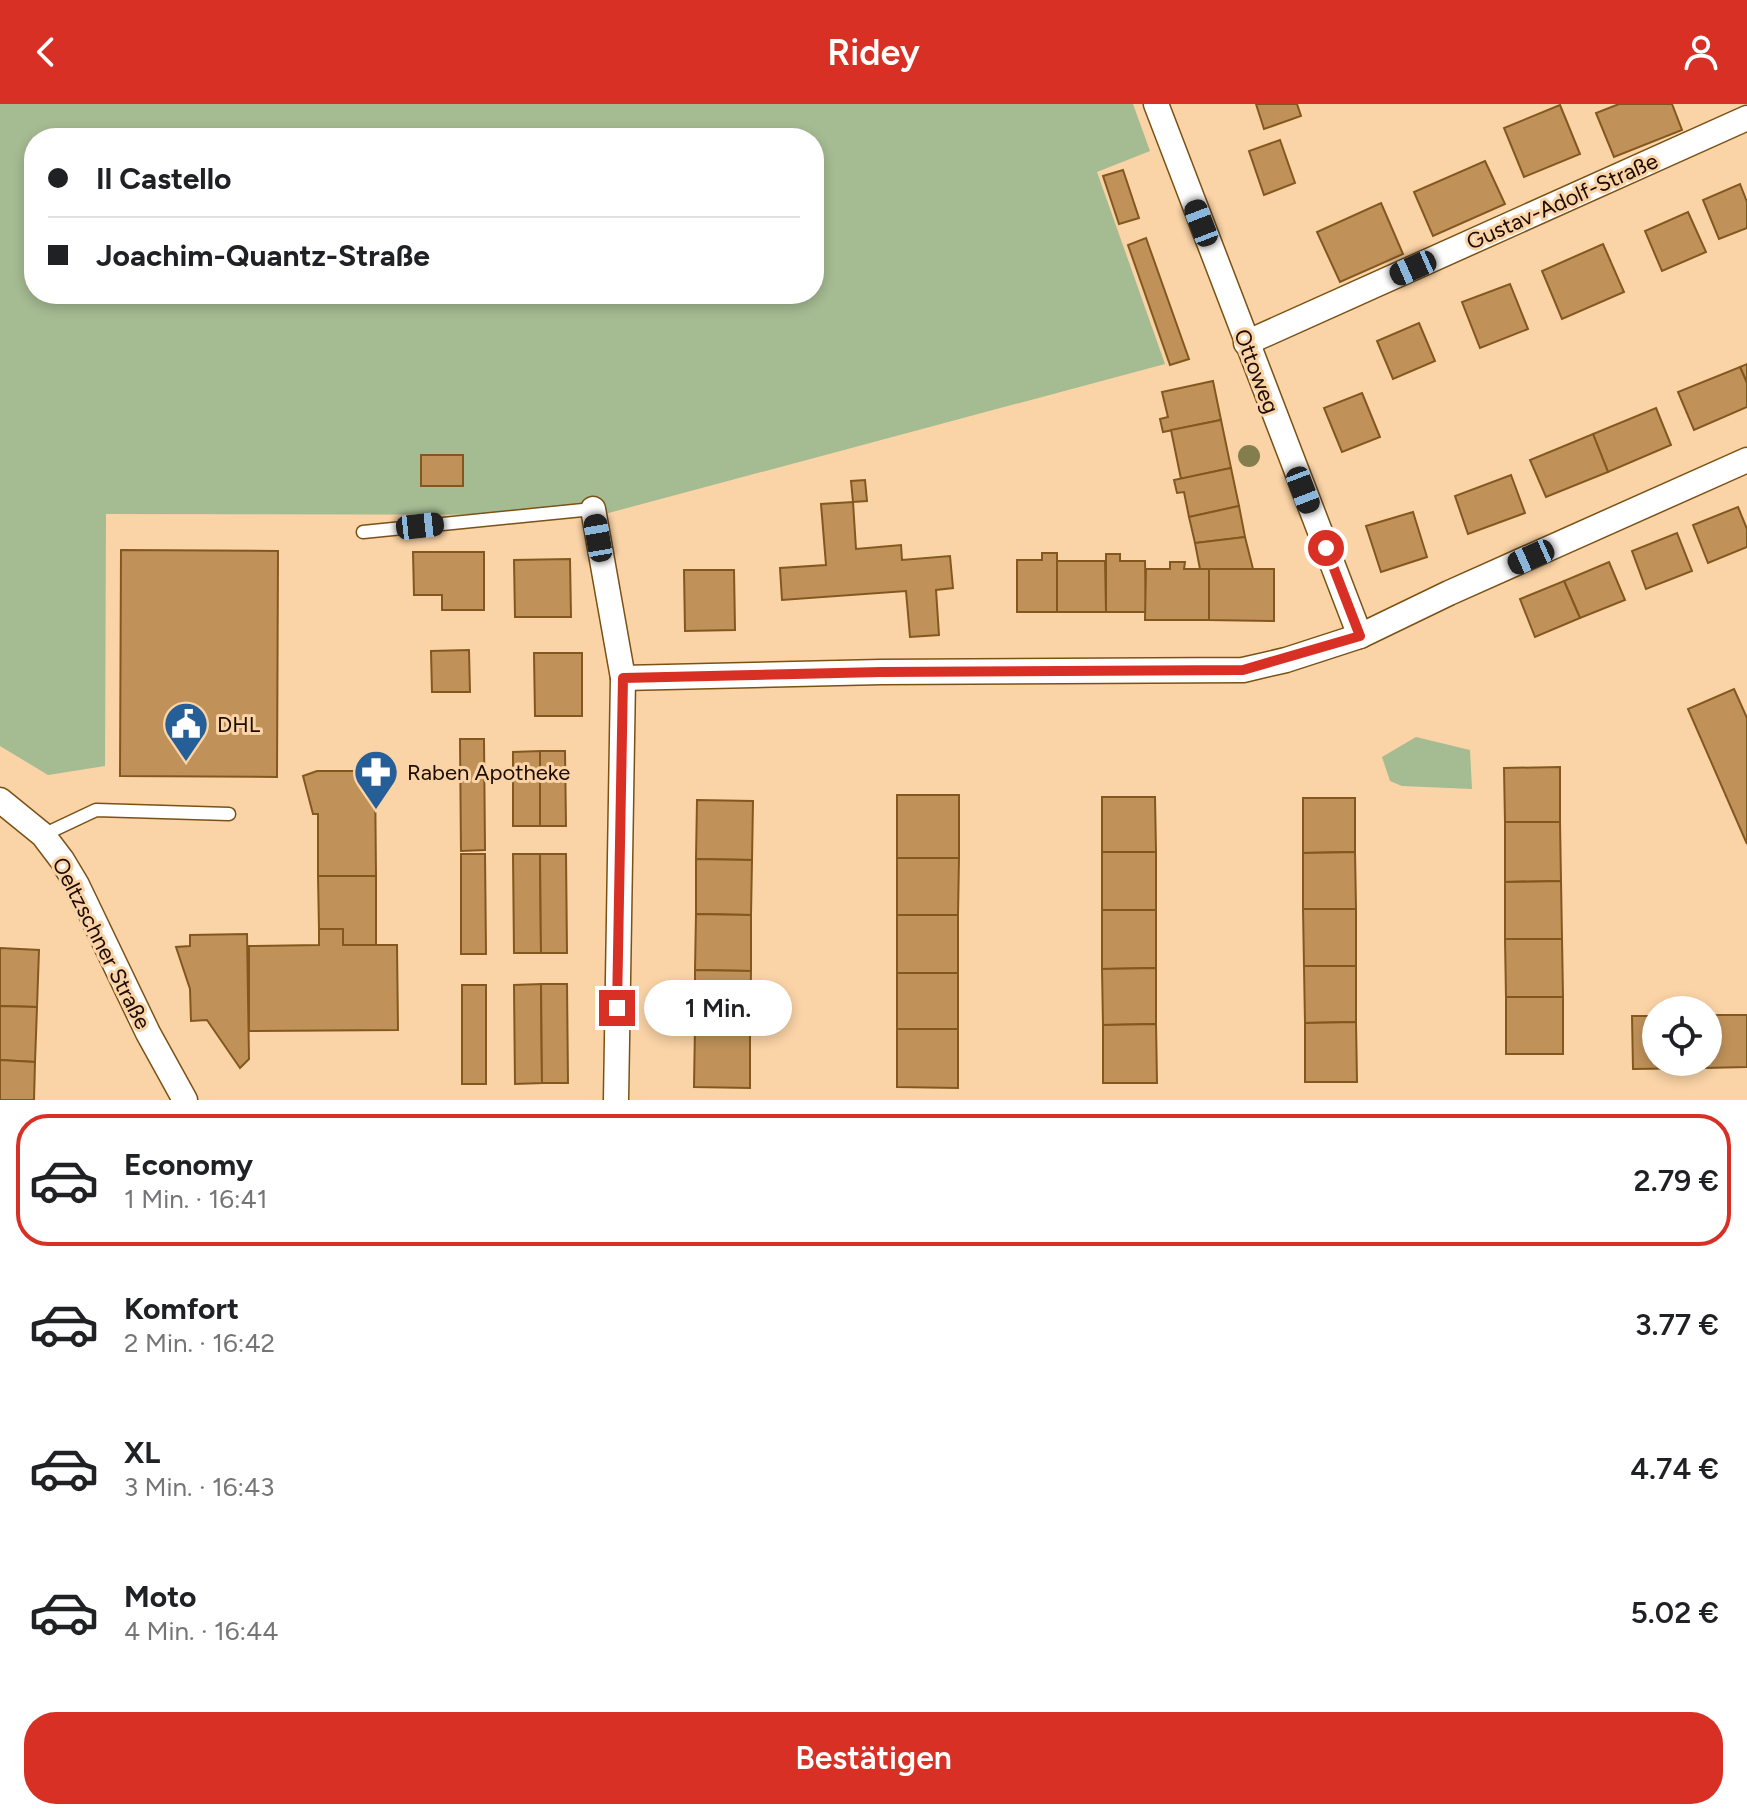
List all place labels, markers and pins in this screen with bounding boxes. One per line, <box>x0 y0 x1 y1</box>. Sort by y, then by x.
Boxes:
public building icon: DHL <box>162 700 210 763</box>
place label: DHL <box>217 711 261 738</box>
pharmacy icon: Raben Apotheke <box>352 748 400 811</box>
place label: Raben Apotheke <box>407 759 570 786</box>

